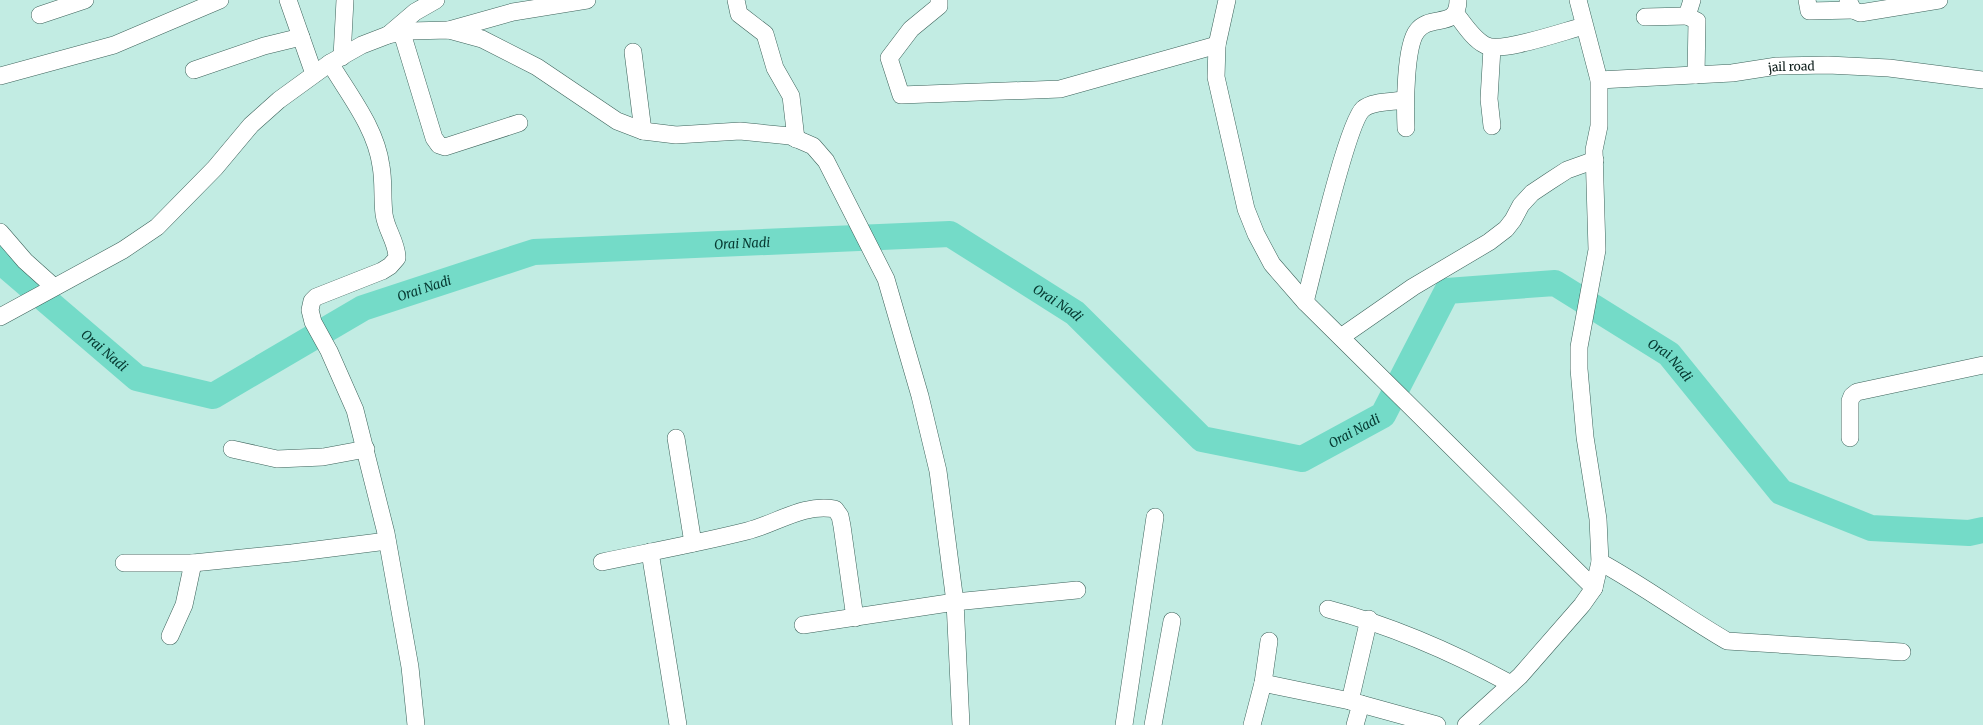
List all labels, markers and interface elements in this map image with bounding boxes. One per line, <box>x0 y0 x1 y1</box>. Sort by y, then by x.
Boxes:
street label: jail road <box>1766 58 1815 75</box>
water label: Orai Nadi <box>714 233 771 253</box>
water label: Orai Nadi <box>395 271 454 305</box>
water label: Orai Nadi <box>1030 280 1087 325</box>
water label: Orai Nadi <box>78 325 131 375</box>
water label: Orai Nadi <box>1645 334 1696 385</box>
water label: Orai Nadi <box>1325 410 1383 452</box>

